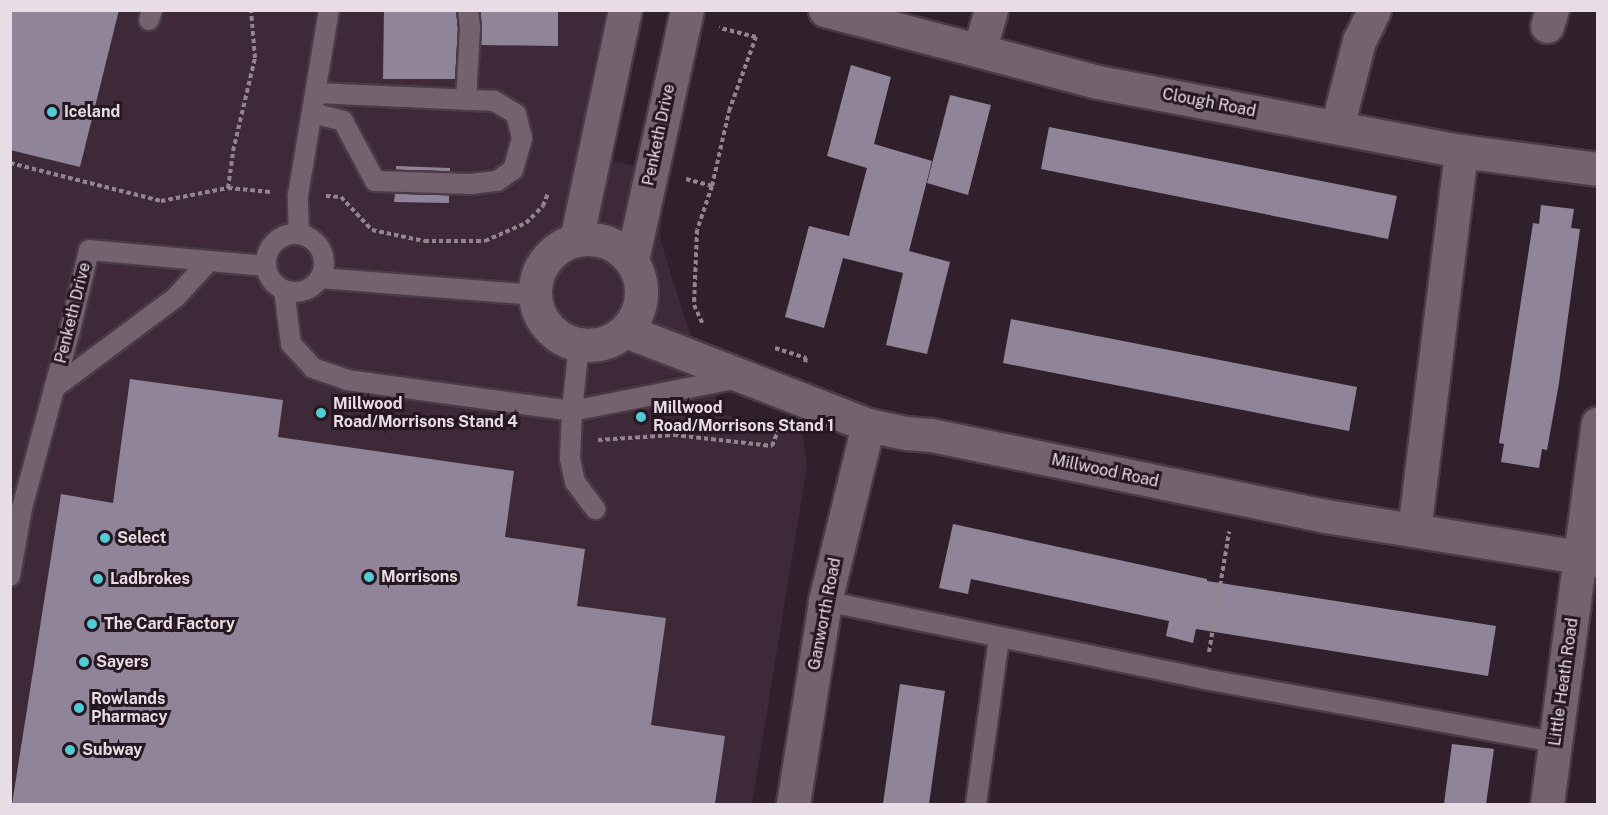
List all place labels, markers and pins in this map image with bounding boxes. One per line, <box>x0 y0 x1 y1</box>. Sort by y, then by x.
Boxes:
place label: Iceland <box>64 102 120 122</box>
marker: Iceland <box>45 105 59 119</box>
place label: Millwood Road/Morrisons Stand 4 <box>333 394 518 432</box>
place label: Millwood Road/Morrisons Stand 1 <box>653 398 834 436</box>
marker: Millwood Road/Morrisons Stand 4 <box>314 406 328 420</box>
marker: Millwood Road/Morrisons Stand 1 <box>634 410 648 424</box>
place label: Select <box>117 528 166 548</box>
marker: Select <box>98 531 112 545</box>
place label: Morrisons <box>381 567 458 587</box>
place label: Ladbrokes <box>110 569 190 589</box>
marker: Morrisons <box>362 570 376 584</box>
marker: Ladbrokes <box>91 572 105 586</box>
place label: The Card Factory <box>104 614 235 634</box>
marker: The Card Factory <box>85 617 99 631</box>
place label: Sayers <box>96 652 149 672</box>
marker: Sayers <box>77 655 91 669</box>
place label: Rowlands Pharmacy <box>91 689 167 727</box>
marker: Rowlands Pharmacy <box>72 701 86 715</box>
place label: Subway <box>82 740 142 760</box>
marker: Subway <box>63 743 77 757</box>

